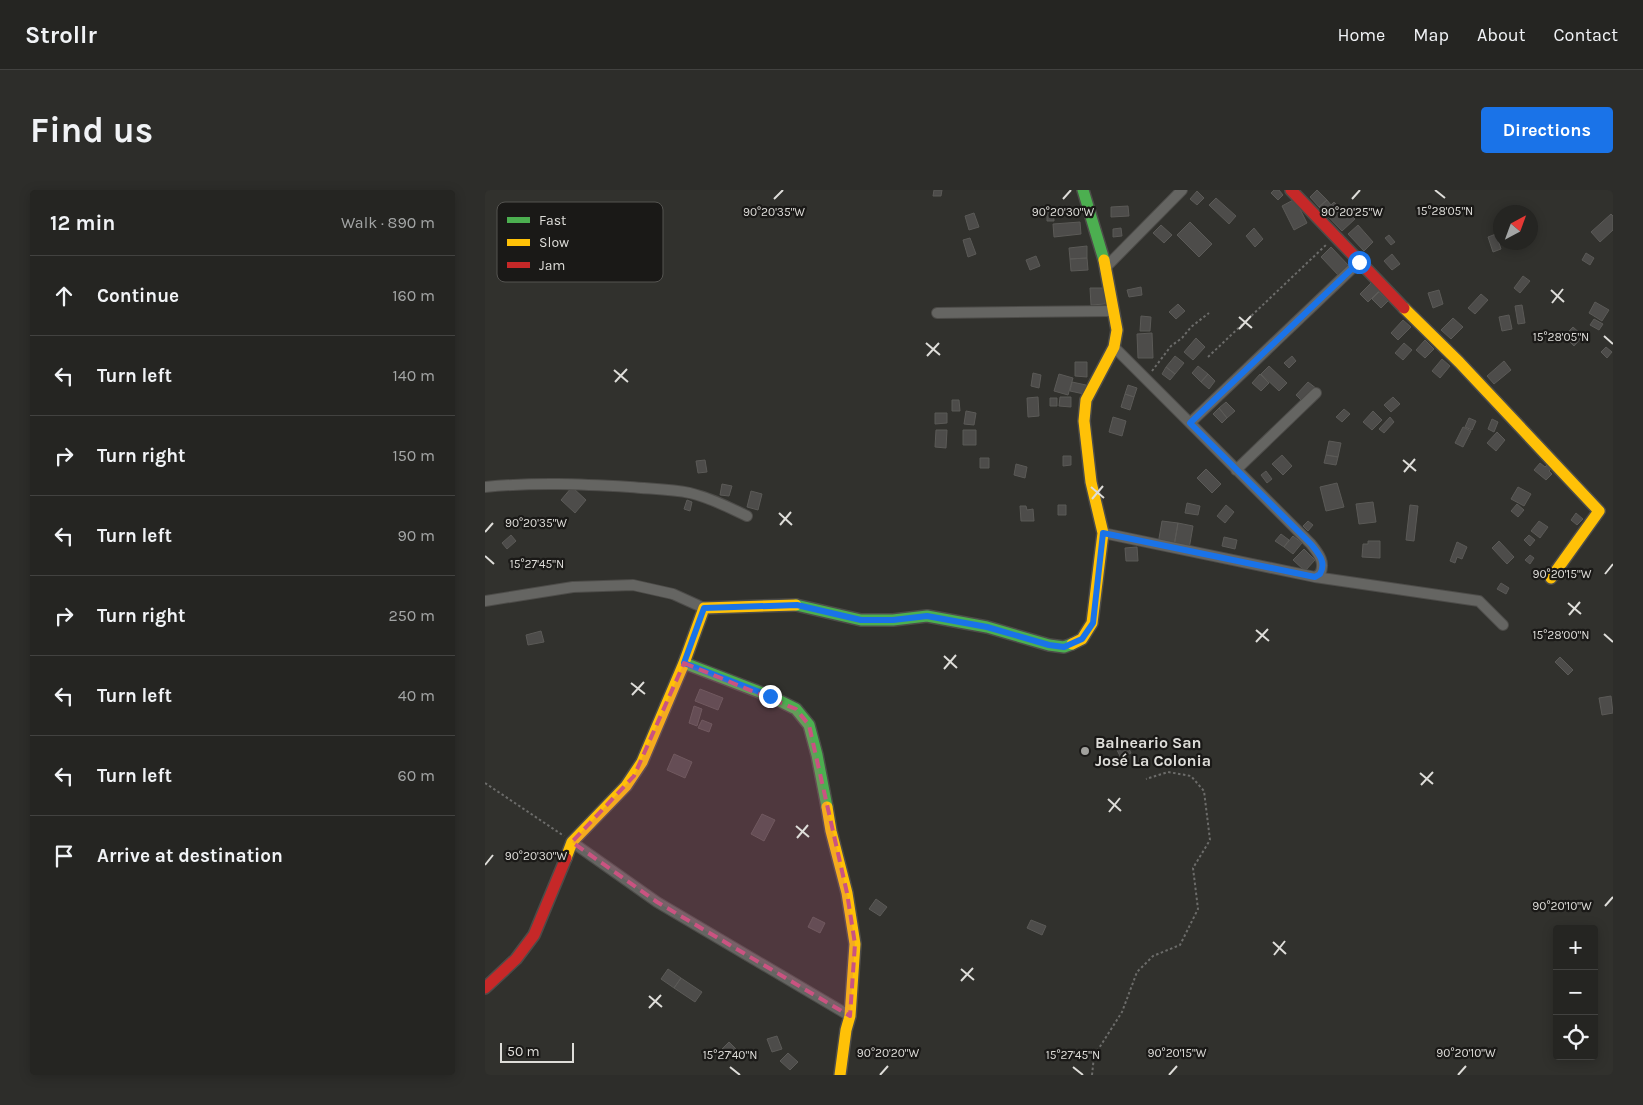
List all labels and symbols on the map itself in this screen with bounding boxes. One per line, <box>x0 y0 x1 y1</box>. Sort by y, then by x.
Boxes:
legend <box>497 202 663 282</box>
text: 15°28'05"N <box>1417 204 1473 218</box>
text: 90°20'35"W <box>743 205 805 219</box>
text: 90°20'30"W <box>1032 205 1094 219</box>
text: 90°20'25"W <box>1321 205 1383 219</box>
north arrow <box>1493 205 1538 250</box>
text: Fast <box>539 212 566 229</box>
text: Slow <box>539 234 569 251</box>
route start <box>1348 251 1371 274</box>
text: Jam <box>539 257 565 274</box>
text: 15°28'05"N <box>1533 330 1589 344</box>
text: 90°20'35"W <box>505 516 567 530</box>
text: 15°27'45"N <box>510 557 564 571</box>
text: 90°20'15"W <box>1533 567 1592 581</box>
text: 15°28'00"N <box>1533 628 1589 642</box>
route end <box>759 685 782 708</box>
place label: Balneario San José La Colonia <box>1095 733 1211 770</box>
marker: Balneario San José La Colonia <box>1079 745 1091 757</box>
text: 90°20'30"W <box>505 849 567 863</box>
text: 90°20'10"W <box>1532 899 1592 913</box>
scale bar <box>500 1040 574 1063</box>
text: 90°20'20"W <box>857 1046 919 1060</box>
text: 90°20'15"W <box>1148 1046 1207 1060</box>
text: 90°20'10"W <box>1436 1046 1496 1060</box>
text: 15°27'40"N <box>703 1048 757 1062</box>
text: 15°27'45"N <box>1046 1048 1100 1062</box>

